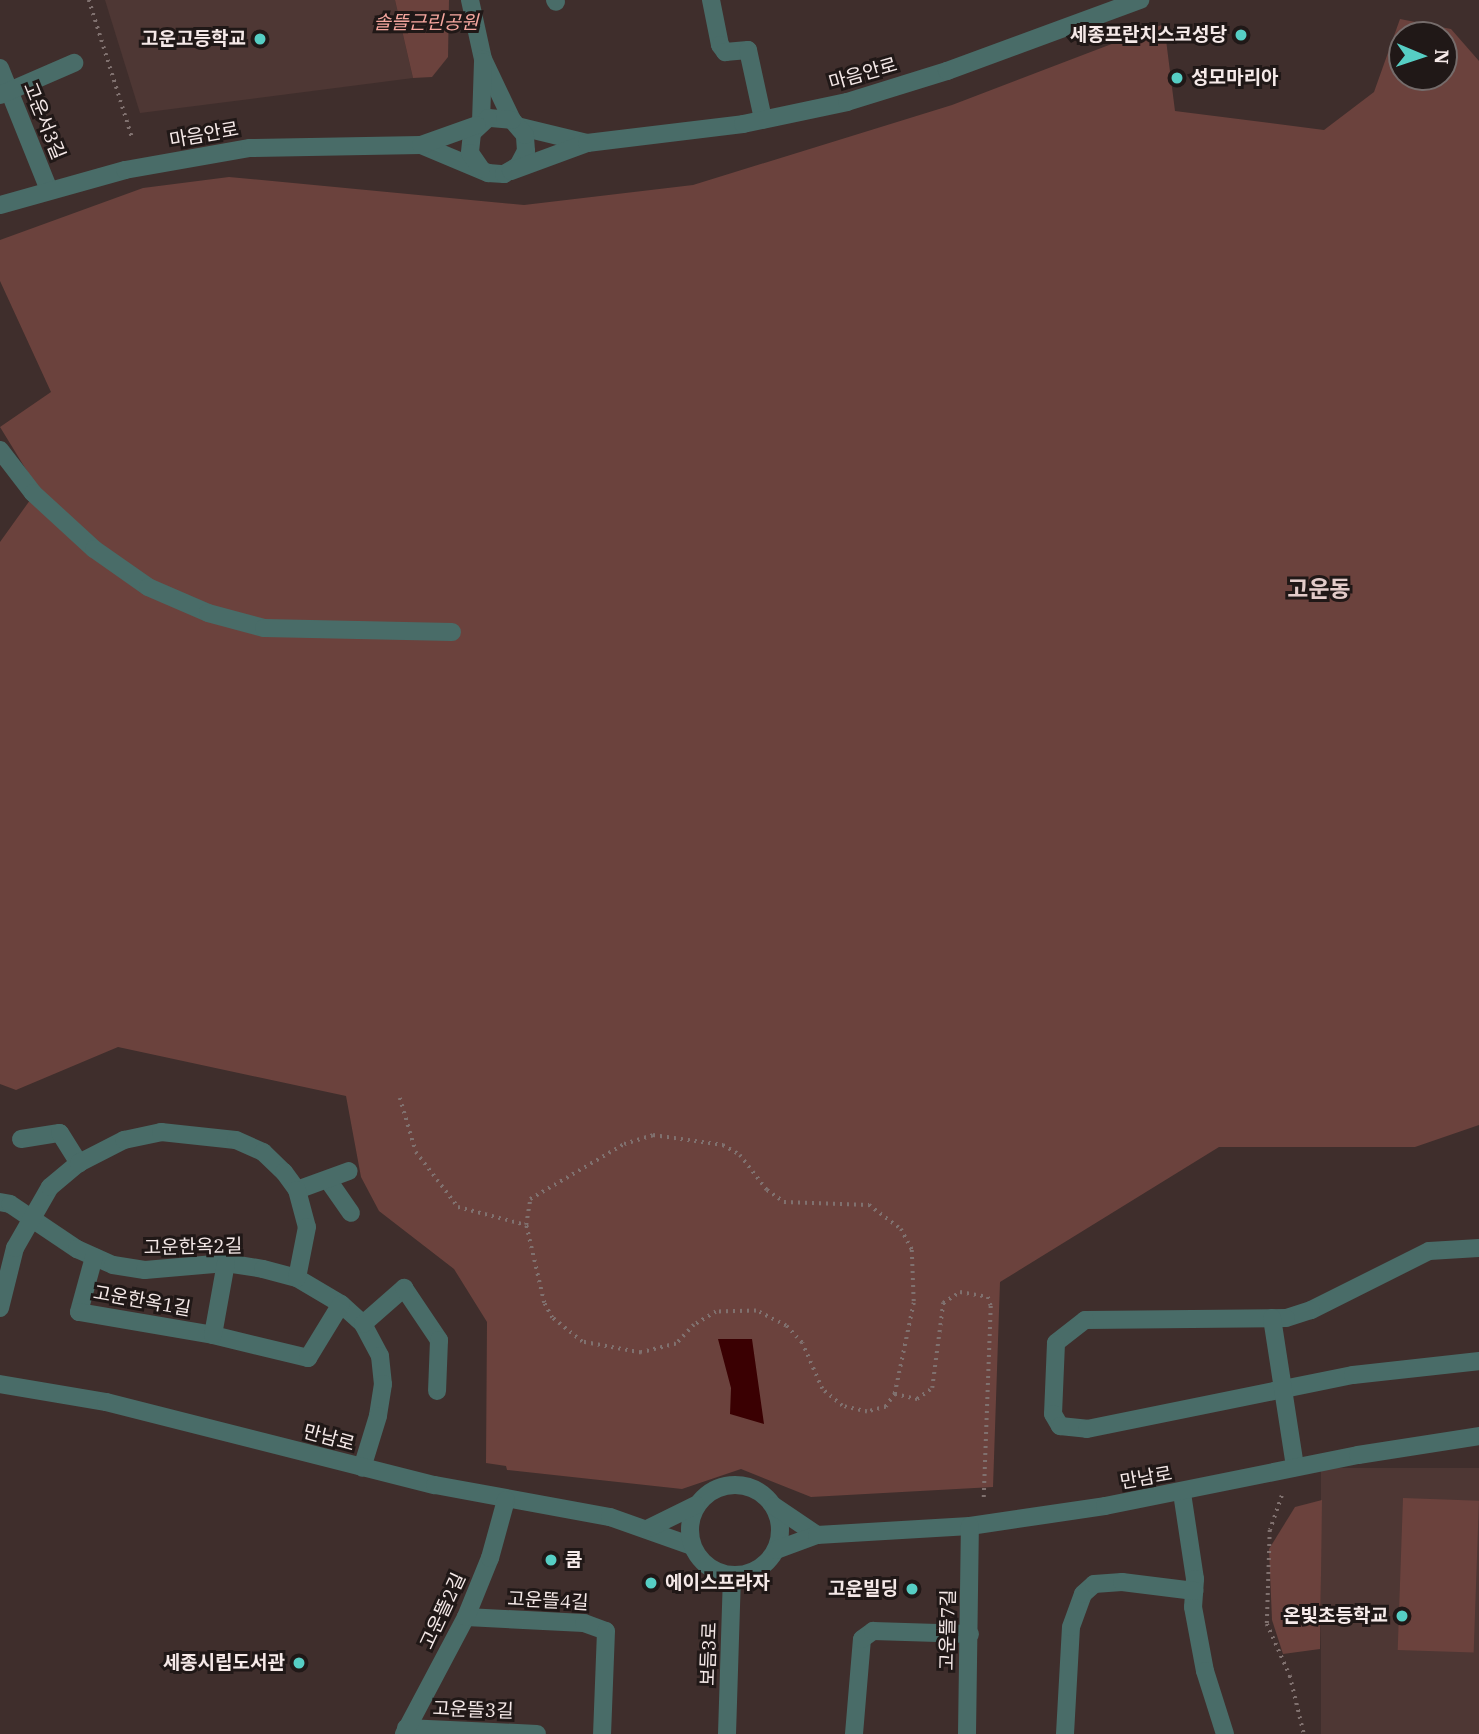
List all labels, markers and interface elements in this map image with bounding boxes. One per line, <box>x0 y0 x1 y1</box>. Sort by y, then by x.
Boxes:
park label: 솔뜰근린공원 <box>374 12 478 34</box>
north arrow <box>1388 21 1458 91</box>
place label: 세종프란치스코성당 <box>1070 24 1227 46</box>
marker: 세종프란치스코성당 <box>1233 27 1249 43</box>
place label: 고운고등학교 <box>141 28 246 50</box>
marker: 고운고등학교 <box>252 31 268 47</box>
text: N <box>1430 49 1454 65</box>
street label: 마음안로 <box>826 53 900 95</box>
place label: 성모마리아 <box>1191 67 1278 89</box>
marker: 성모마리아 <box>1169 70 1185 86</box>
street label: 고운서3길 <box>18 79 70 163</box>
street label: 마음안로 <box>168 118 240 152</box>
district label: 고운동 <box>1287 574 1351 602</box>
street label: 고운한옥2길 <box>143 1235 243 1259</box>
street label: 고운한옥1길 <box>91 1281 193 1321</box>
street label: 만남로 <box>301 1420 357 1456</box>
street label: 만남로 <box>1118 1462 1174 1494</box>
place label: 쿰 <box>565 1549 582 1571</box>
marker: 쿰 <box>543 1552 559 1568</box>
street label: 고운뜰2길 <box>415 1569 471 1653</box>
place label: 에이스프라자 <box>665 1572 770 1594</box>
marker: 에이스프라자 <box>643 1575 659 1591</box>
place label: 고운빌딩 <box>828 1578 898 1600</box>
marker: 고운빌딩 <box>904 1581 920 1597</box>
street label: 고운뜰4길 <box>507 1587 589 1615</box>
street label: 고운뜰7길 <box>936 1589 960 1671</box>
place label: 온빛초등학교 <box>1283 1605 1388 1627</box>
marker: 온빛초등학교 <box>1394 1608 1410 1624</box>
street label: 보듬3로 <box>696 1622 722 1686</box>
place label: 세종시립도서관 <box>163 1652 285 1674</box>
marker: 세종시립도서관 <box>291 1655 307 1671</box>
street label: 고운뜰3길 <box>432 1697 514 1723</box>

